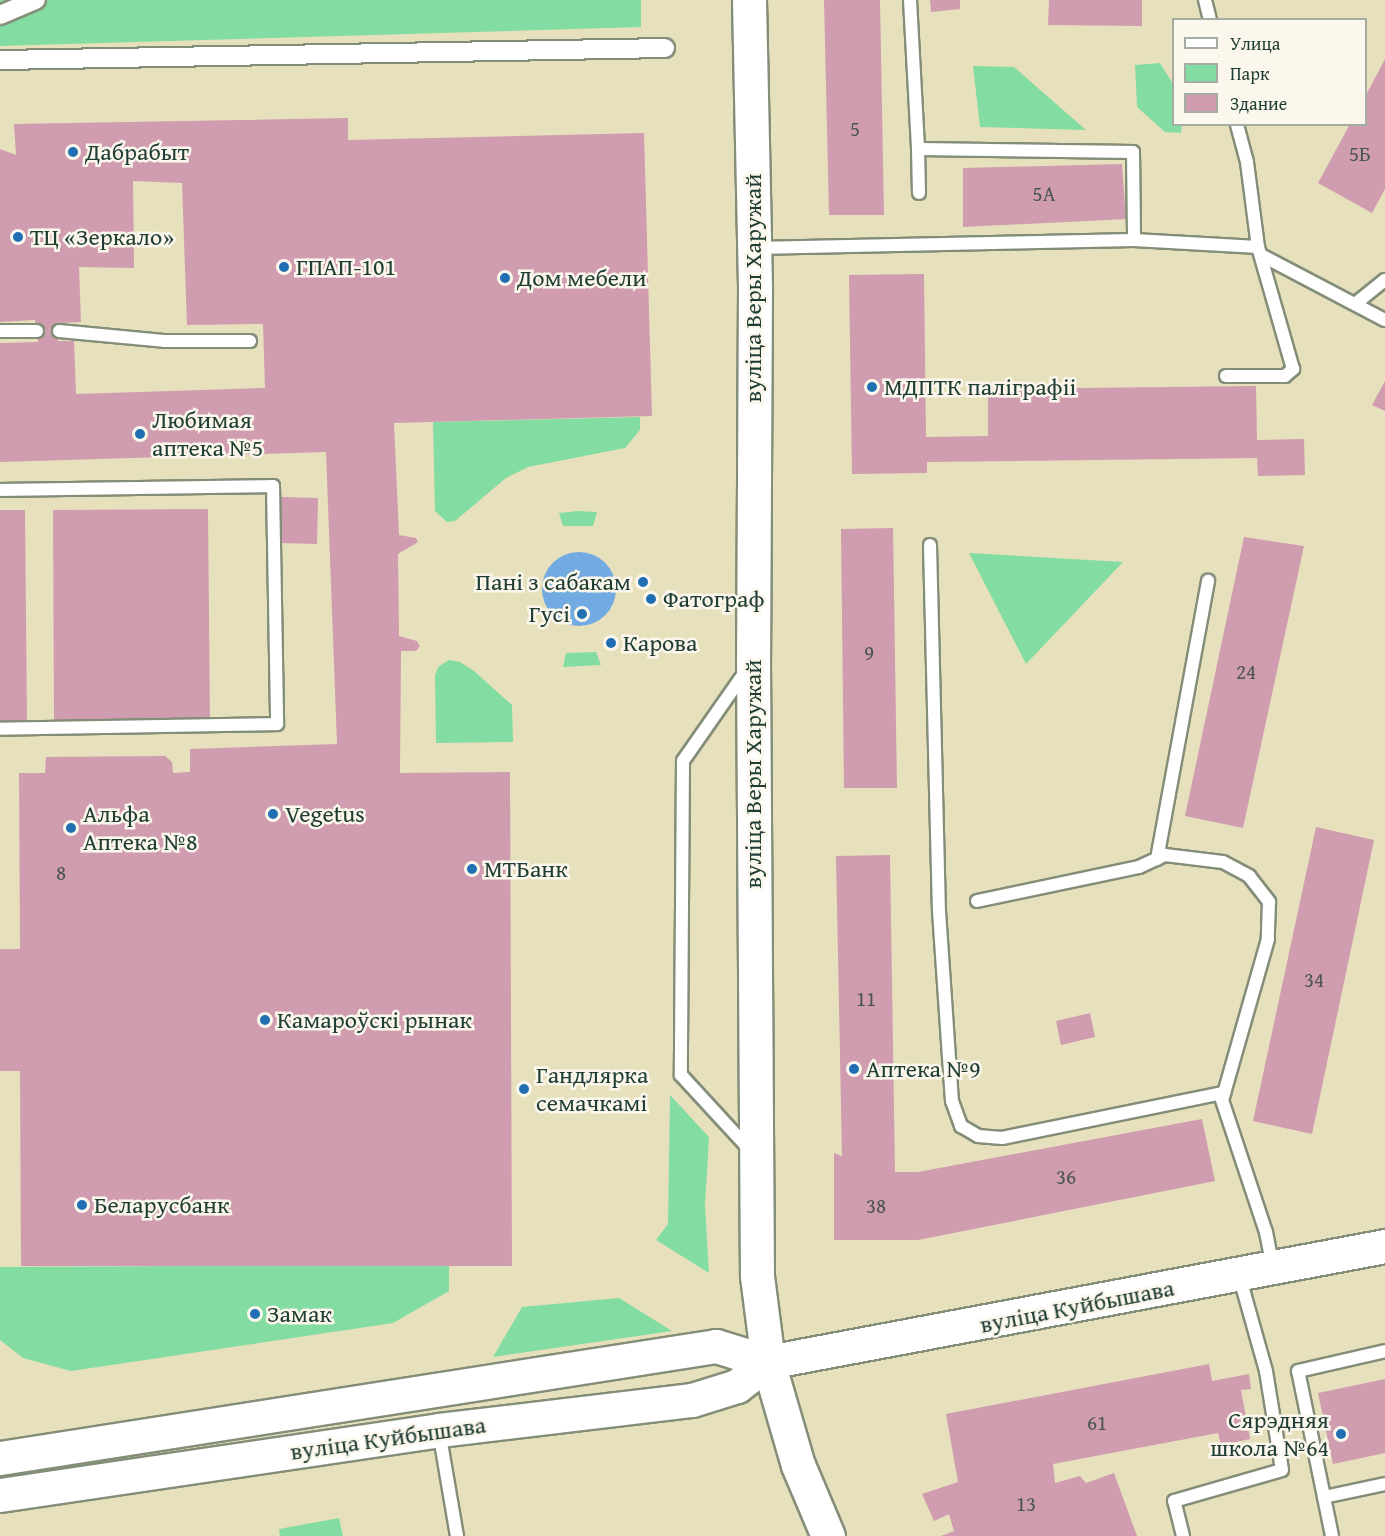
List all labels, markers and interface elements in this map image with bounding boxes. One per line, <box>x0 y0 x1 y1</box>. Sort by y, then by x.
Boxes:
legend <box>1172 18 1367 126</box>
text: Улица <box>1230 30 1280 57</box>
text: Парк <box>1230 60 1269 87</box>
text: Здание <box>1230 90 1287 117</box>
house number: 5 <box>850 116 860 142</box>
place label: Дабрабыт <box>85 138 189 166</box>
house number: 5Б <box>1349 141 1371 167</box>
marker: Дабрабыт <box>66 145 80 159</box>
street label: вуліца Веры Харужай <box>739 174 767 402</box>
house number: 5А <box>1033 181 1055 207</box>
place label: ТЦ «Зеркало» <box>30 223 174 251</box>
marker: ТЦ «Зеркало» <box>11 230 25 244</box>
place label: ГПАП-101 <box>296 253 396 281</box>
marker: ГПАП-101 <box>277 260 291 274</box>
place label: Дом мебели <box>517 264 646 292</box>
marker: Дом мебели <box>498 271 512 285</box>
place label: МДПТК паліграфіі <box>884 373 1076 401</box>
marker: МДПТК паліграфіі <box>865 380 879 394</box>
place label: Любимая аптека №5 <box>152 406 263 462</box>
marker: Любимая аптека №5 <box>133 427 147 441</box>
place label: Пані з сабакам <box>476 568 631 596</box>
marker: Пані з сабакам <box>636 575 650 589</box>
place label: Фатограф <box>663 585 764 613</box>
marker: Фатограф <box>644 592 658 606</box>
place label: Гусі <box>529 600 570 628</box>
marker: Гусі <box>575 607 589 621</box>
place label: Карова <box>623 629 697 657</box>
marker: Карова <box>604 636 618 650</box>
house number: 9 <box>864 640 874 666</box>
house number: 24 <box>1236 659 1256 685</box>
street label: вуліца Веры Харужай <box>739 660 767 888</box>
place label: Альфа Аптека №8 <box>83 800 197 856</box>
place label: Vegetus <box>285 800 365 828</box>
marker: Vegetus <box>266 807 280 821</box>
marker: Альфа Аптека №8 <box>64 821 78 835</box>
place label: МТБанк <box>484 855 568 883</box>
house number: 8 <box>56 860 66 886</box>
marker: МТБанк <box>465 862 479 876</box>
house number: 34 <box>1304 967 1324 993</box>
house number: 11 <box>856 986 876 1012</box>
place label: Камароўскі рынак <box>277 1006 472 1034</box>
marker: Камароўскі рынак <box>258 1013 272 1027</box>
place label: Аптека №9 <box>866 1055 980 1083</box>
place label: Гандлярка семачкамі <box>536 1061 648 1117</box>
marker: Аптека №9 <box>847 1062 861 1076</box>
marker: Гандлярка семачкамі <box>517 1082 531 1096</box>
house number: 36 <box>1056 1164 1076 1190</box>
place label: Беларусбанк <box>94 1191 230 1219</box>
house number: 38 <box>866 1193 886 1219</box>
marker: Беларусбанк <box>75 1198 89 1212</box>
street label: вуліца Куйбышава <box>977 1273 1177 1339</box>
place label: Замак <box>267 1300 332 1328</box>
marker: Замак <box>248 1307 262 1321</box>
place label: Сярэдняя школа №64 <box>1210 1406 1329 1462</box>
street label: вуліца Куйбышава <box>288 1410 488 1466</box>
house number: 61 <box>1087 1410 1107 1436</box>
marker: Сярэдняя школа №64 <box>1334 1427 1348 1441</box>
house number: 13 <box>1016 1491 1036 1517</box>

